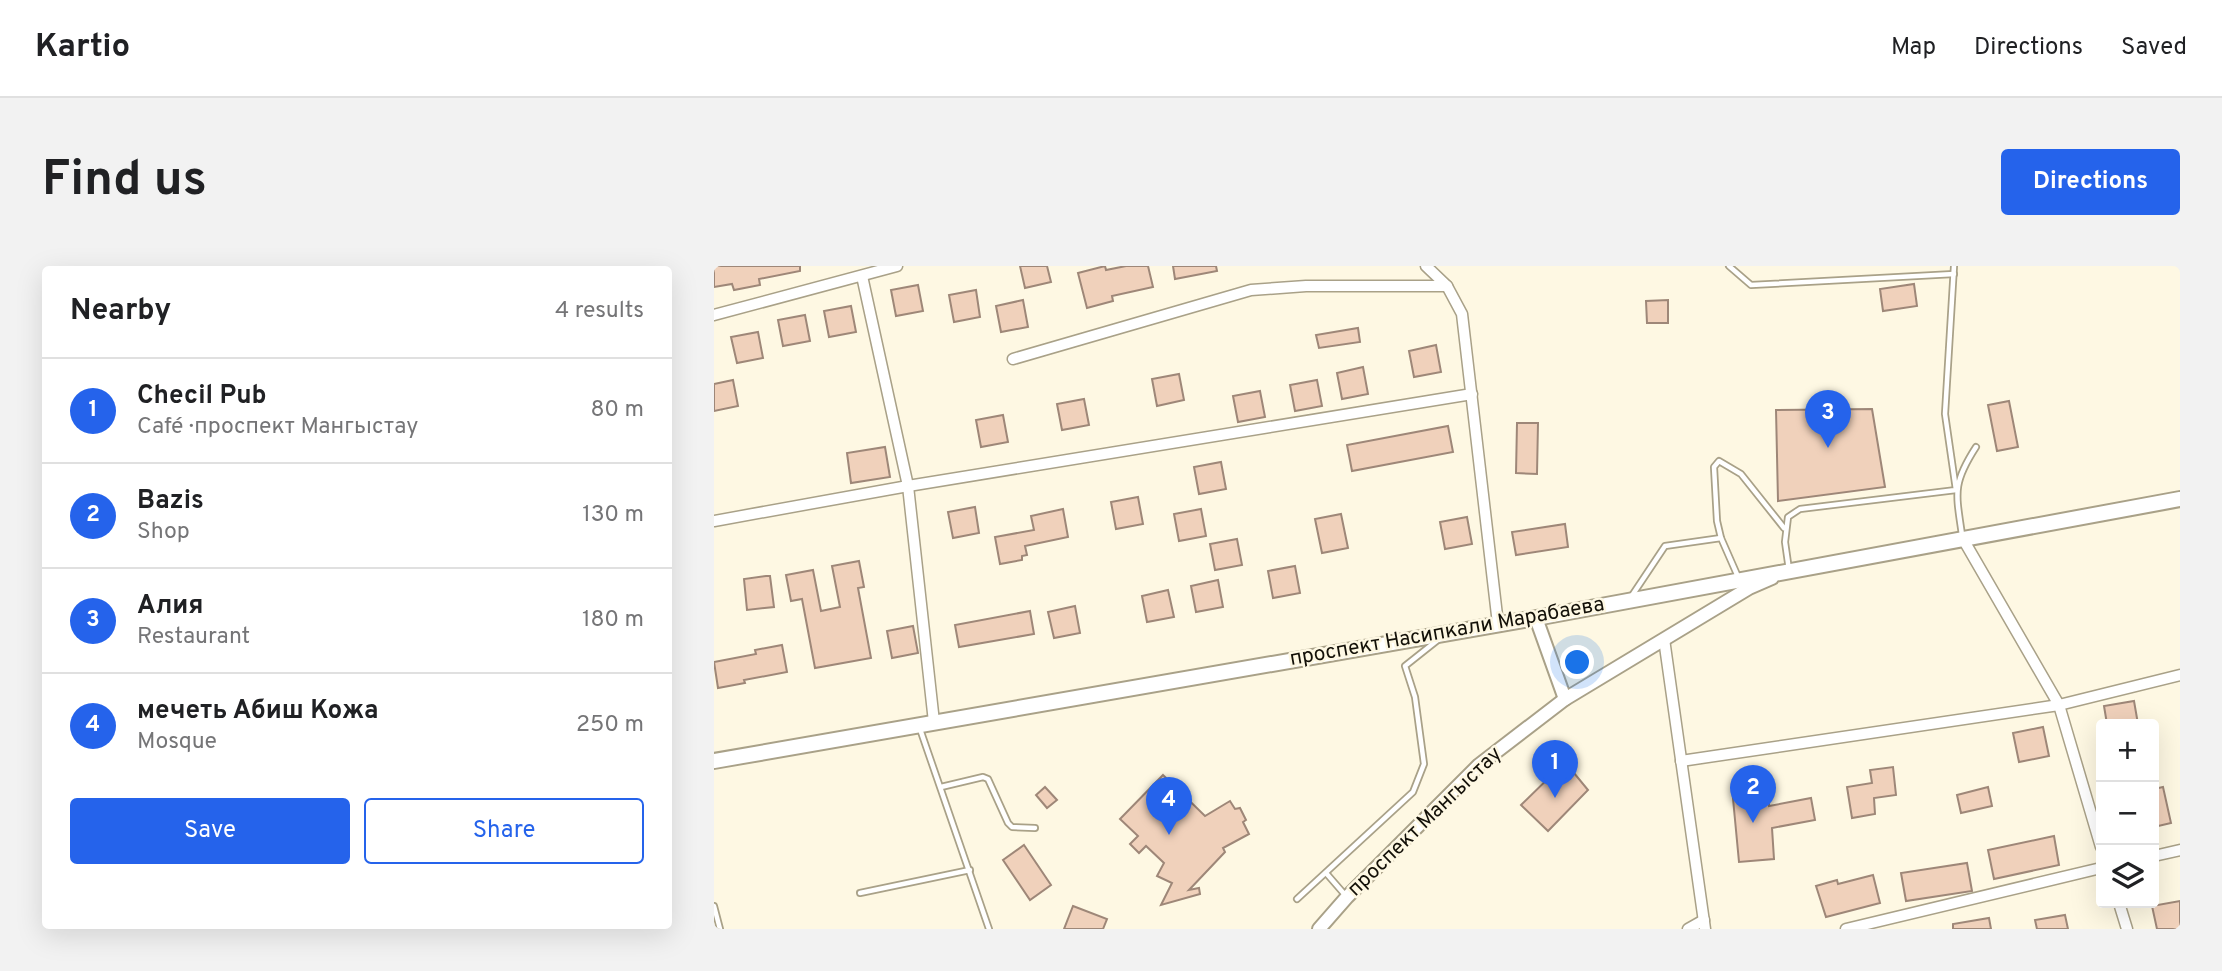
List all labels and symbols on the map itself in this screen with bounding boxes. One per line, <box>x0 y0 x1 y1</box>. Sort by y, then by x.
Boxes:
pin: 3 <box>1805 390 1851 448</box>
street label: проспект Насипкали Марабаева <box>1288 591 1606 673</box>
your location <box>1560 645 1594 679</box>
pin: 1 <box>1532 740 1578 798</box>
street label: проспект Мангыстау <box>1342 741 1508 903</box>
pin: 2 <box>1730 765 1776 823</box>
pin: 4 <box>1146 777 1192 835</box>

